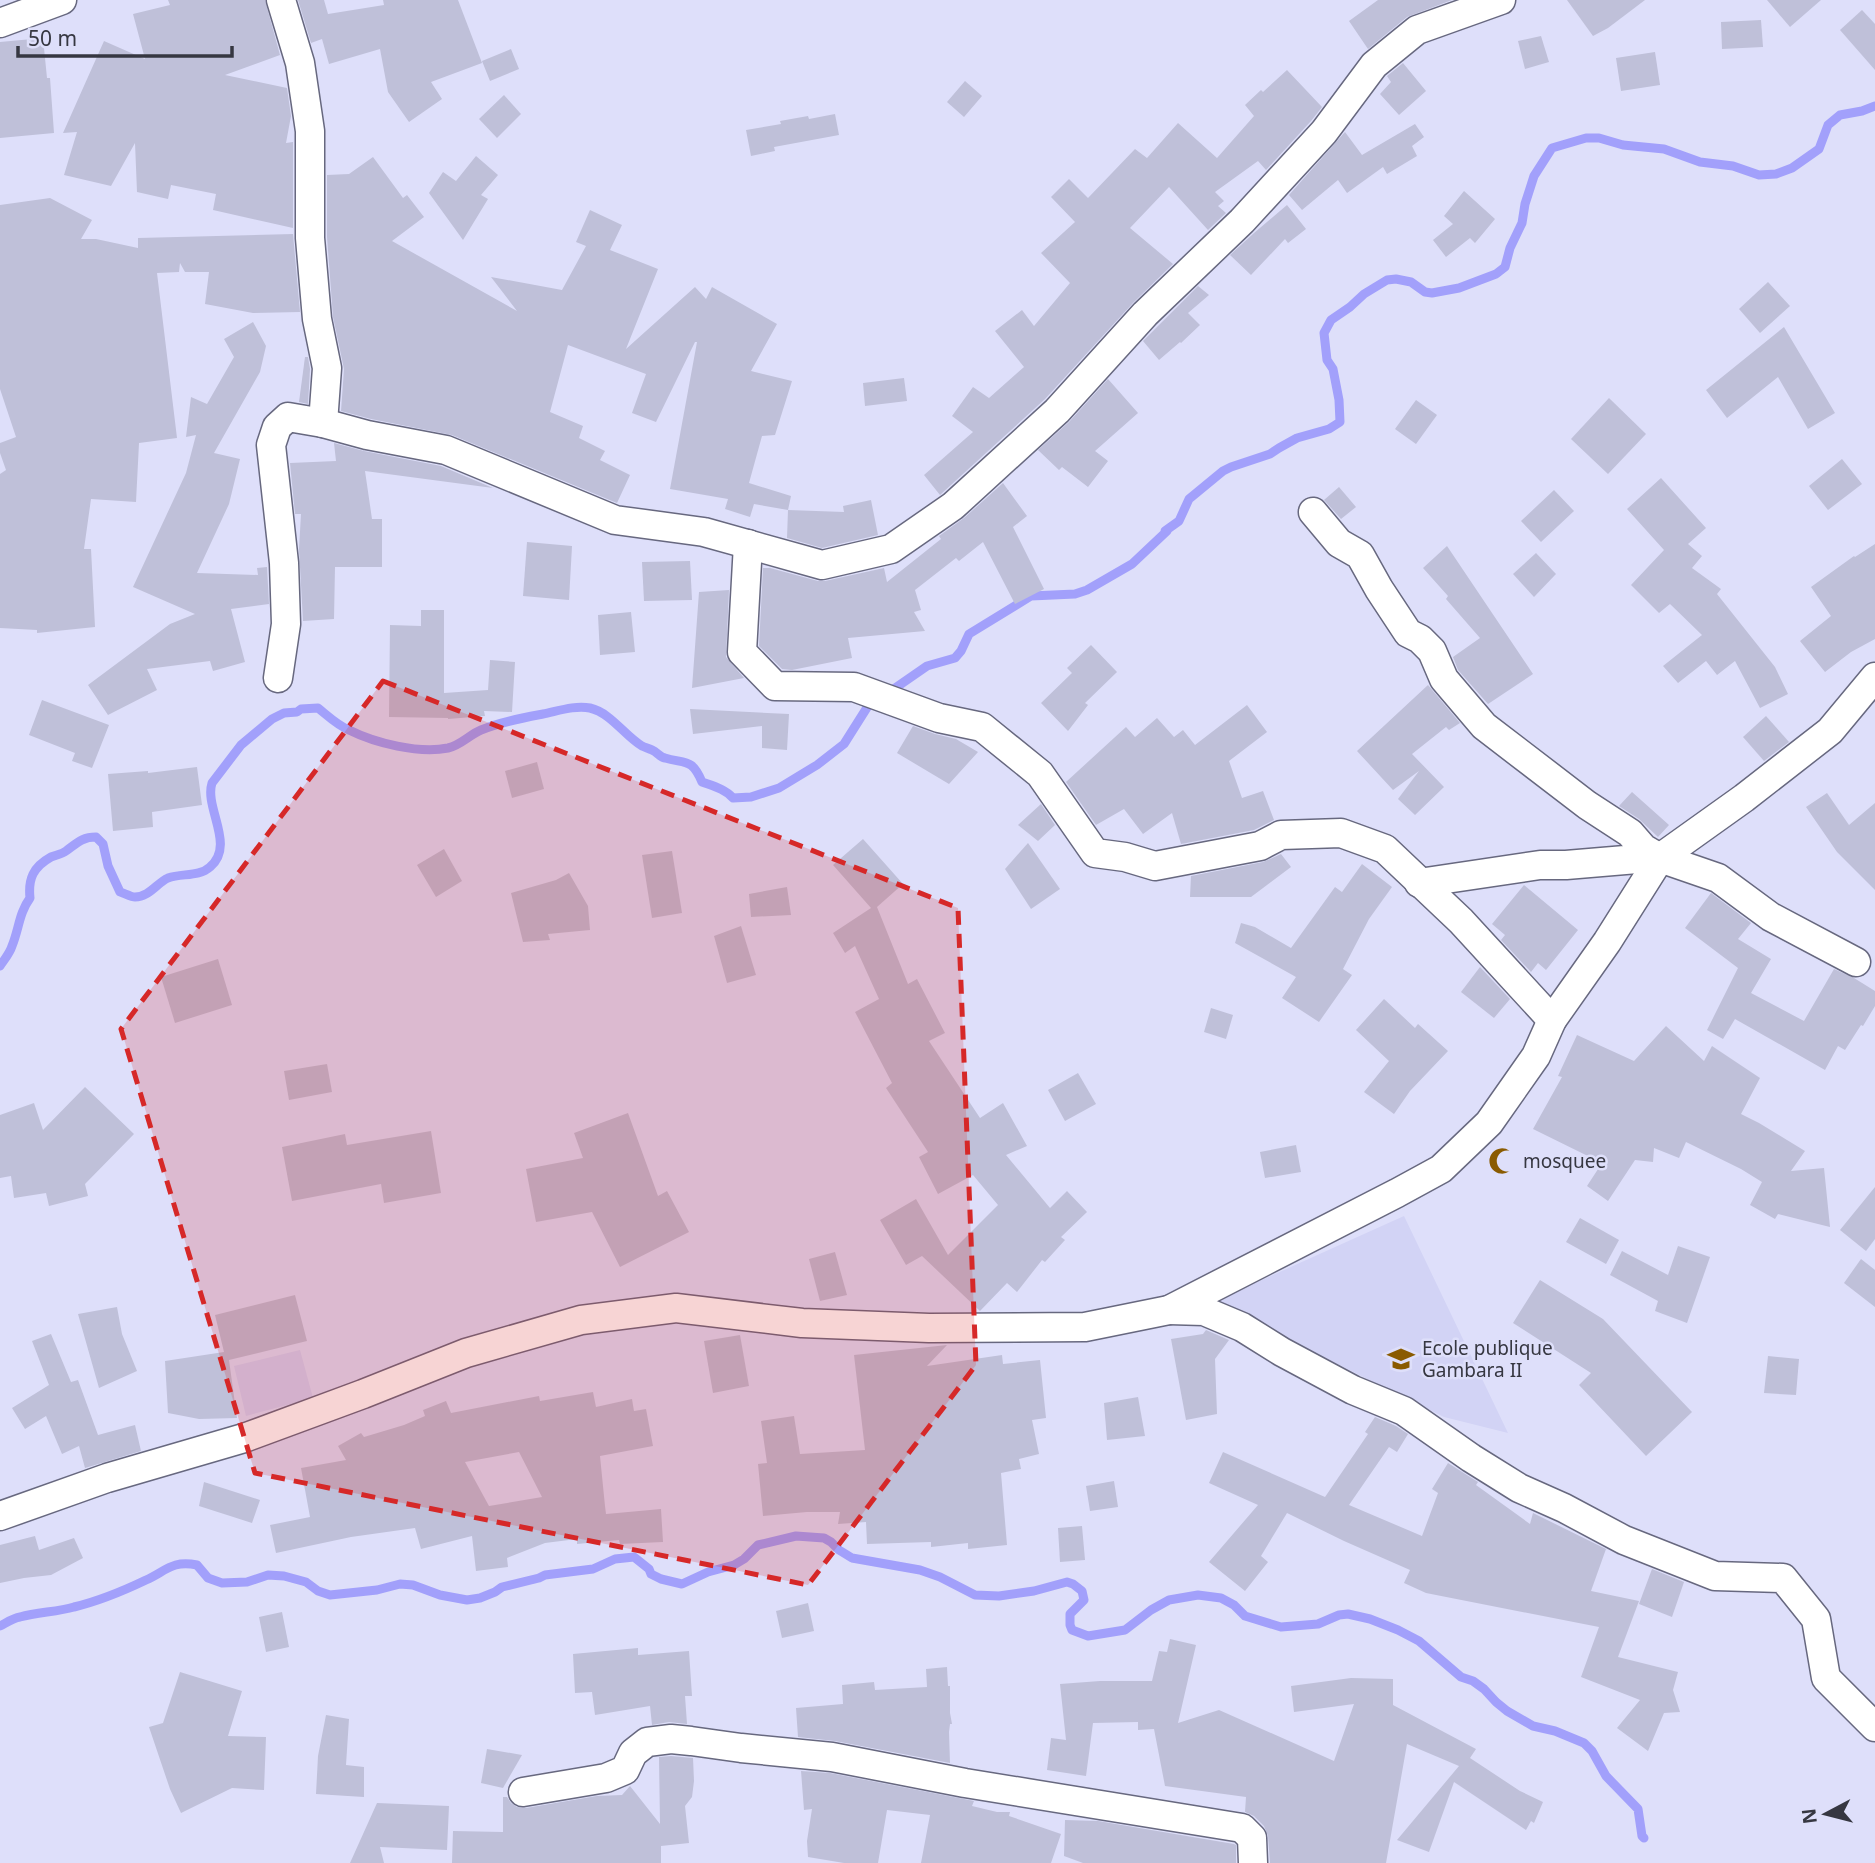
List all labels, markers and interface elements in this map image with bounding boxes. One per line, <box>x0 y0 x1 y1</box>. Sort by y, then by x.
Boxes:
scale bar <box>18 14 231 58</box>
text: 50 m <box>28 24 77 52</box>
mosque icon: mosquee <box>1487 1146 1517 1176</box>
place label: mosquee <box>1523 1148 1606 1174</box>
place label: Ecole publique Gambara II <box>1422 1335 1553 1383</box>
school or university icon: Ecole publique Gambara II <box>1386 1344 1416 1374</box>
north arrow <box>1791 1779 1861 1849</box>
text: N <box>1795 1807 1823 1825</box>

